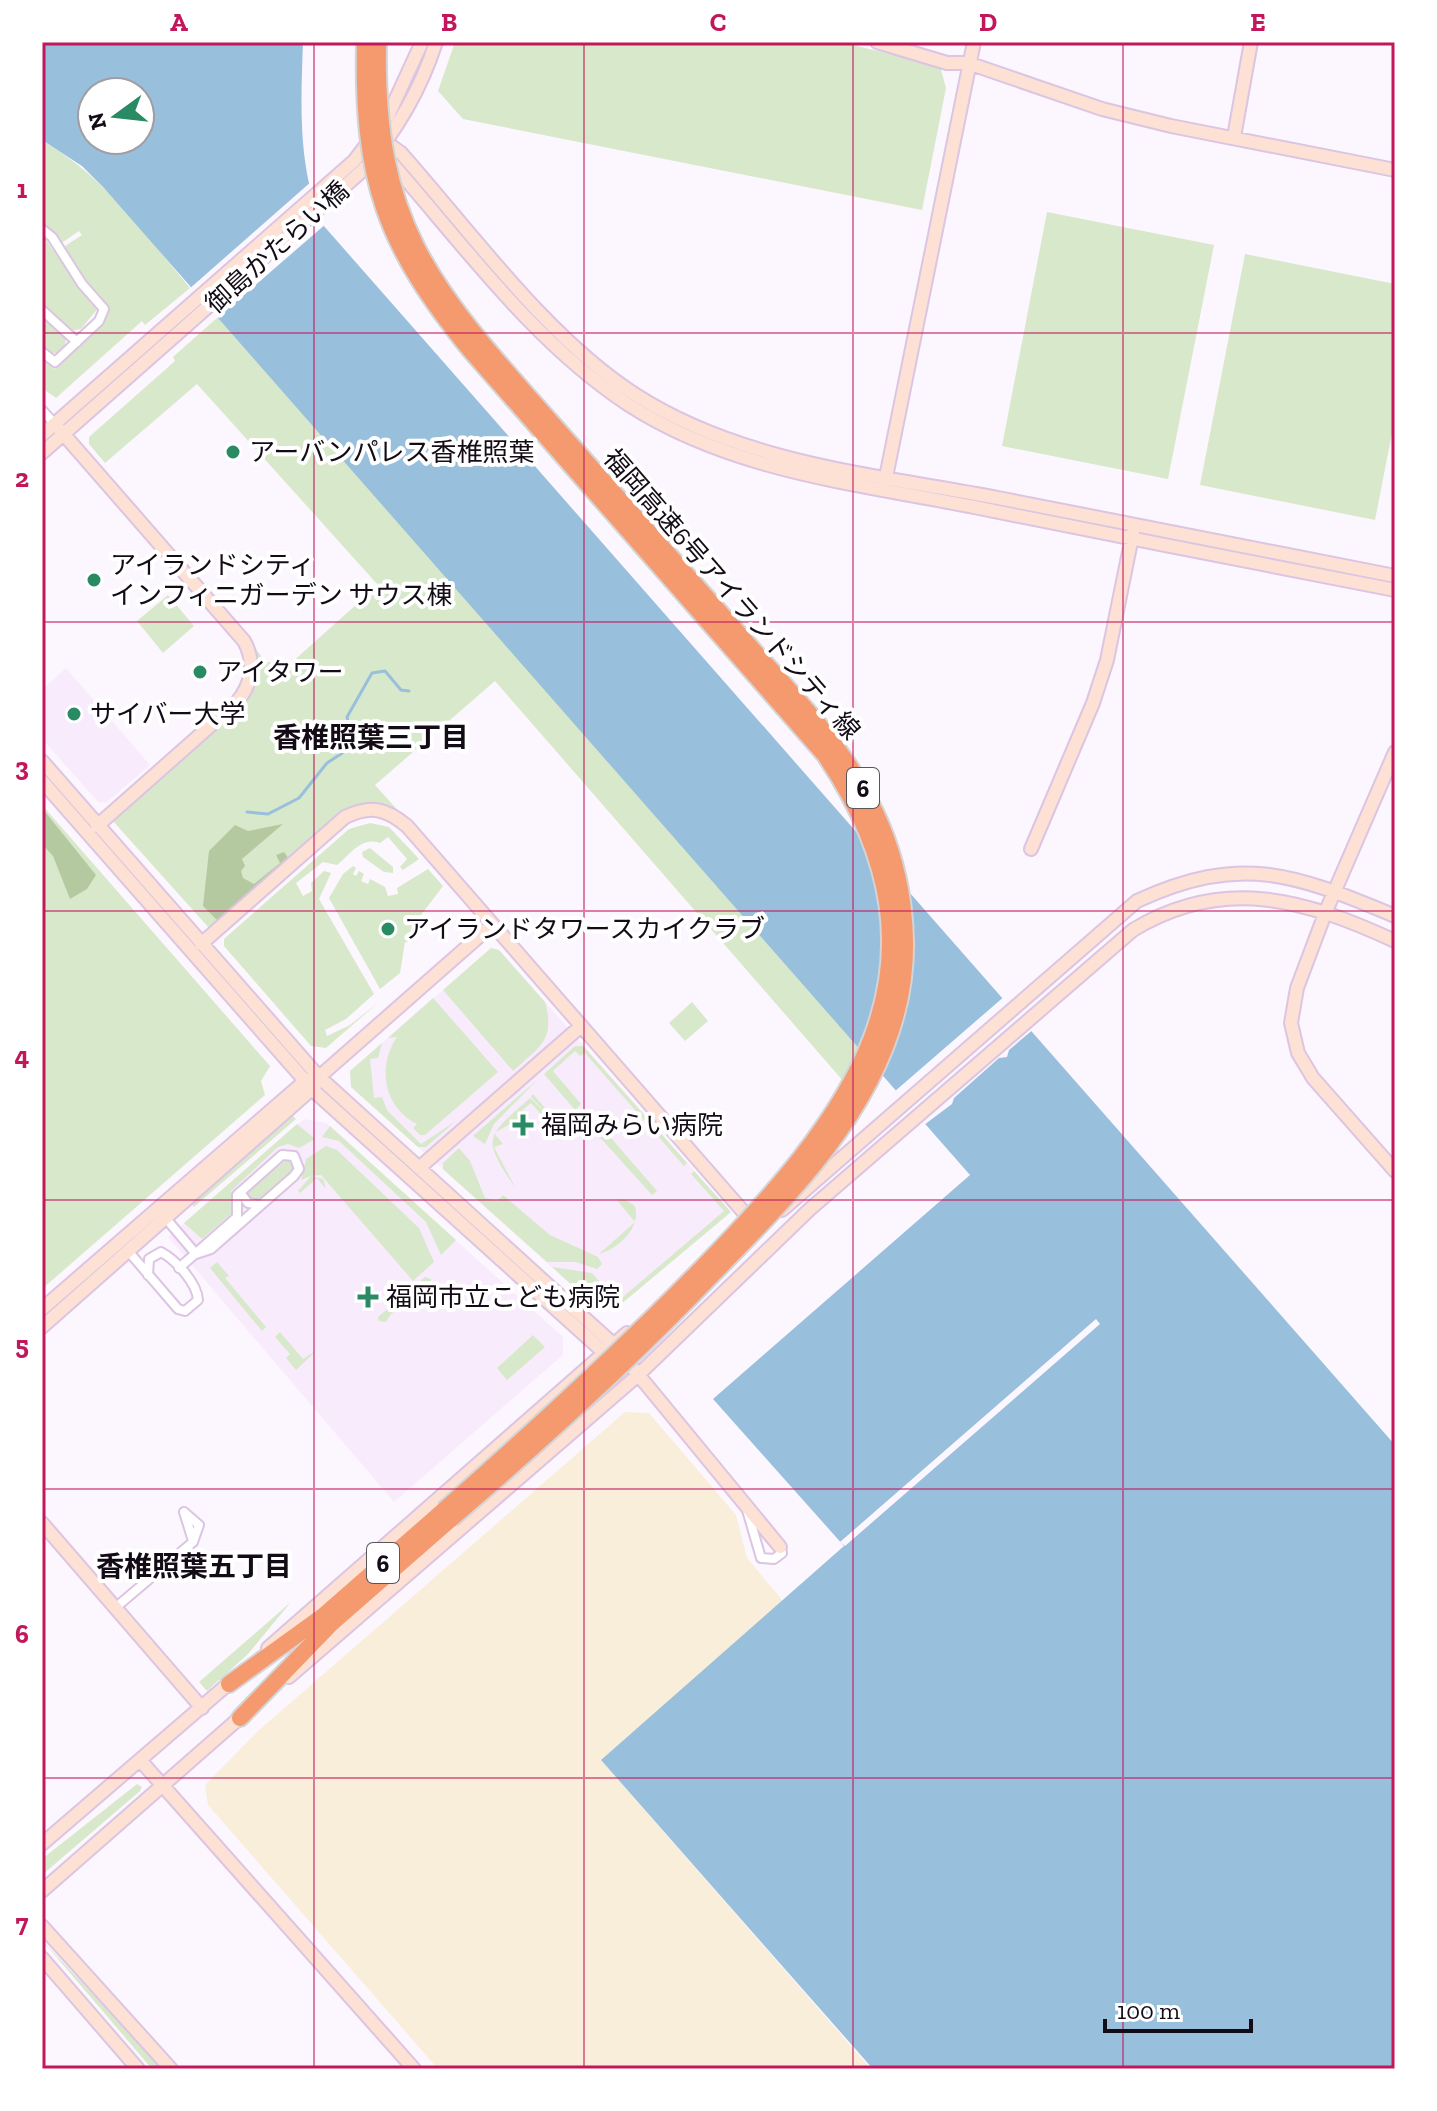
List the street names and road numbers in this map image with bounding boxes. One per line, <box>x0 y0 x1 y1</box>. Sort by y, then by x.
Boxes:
street label: 御島かたらい橋 <box>199 174 355 320</box>
street label: 福岡高速6号アイランドシティ線 <box>597 442 867 746</box>
road number: 6 <box>847 768 879 808</box>
road number: 6 <box>367 1543 399 1583</box>

